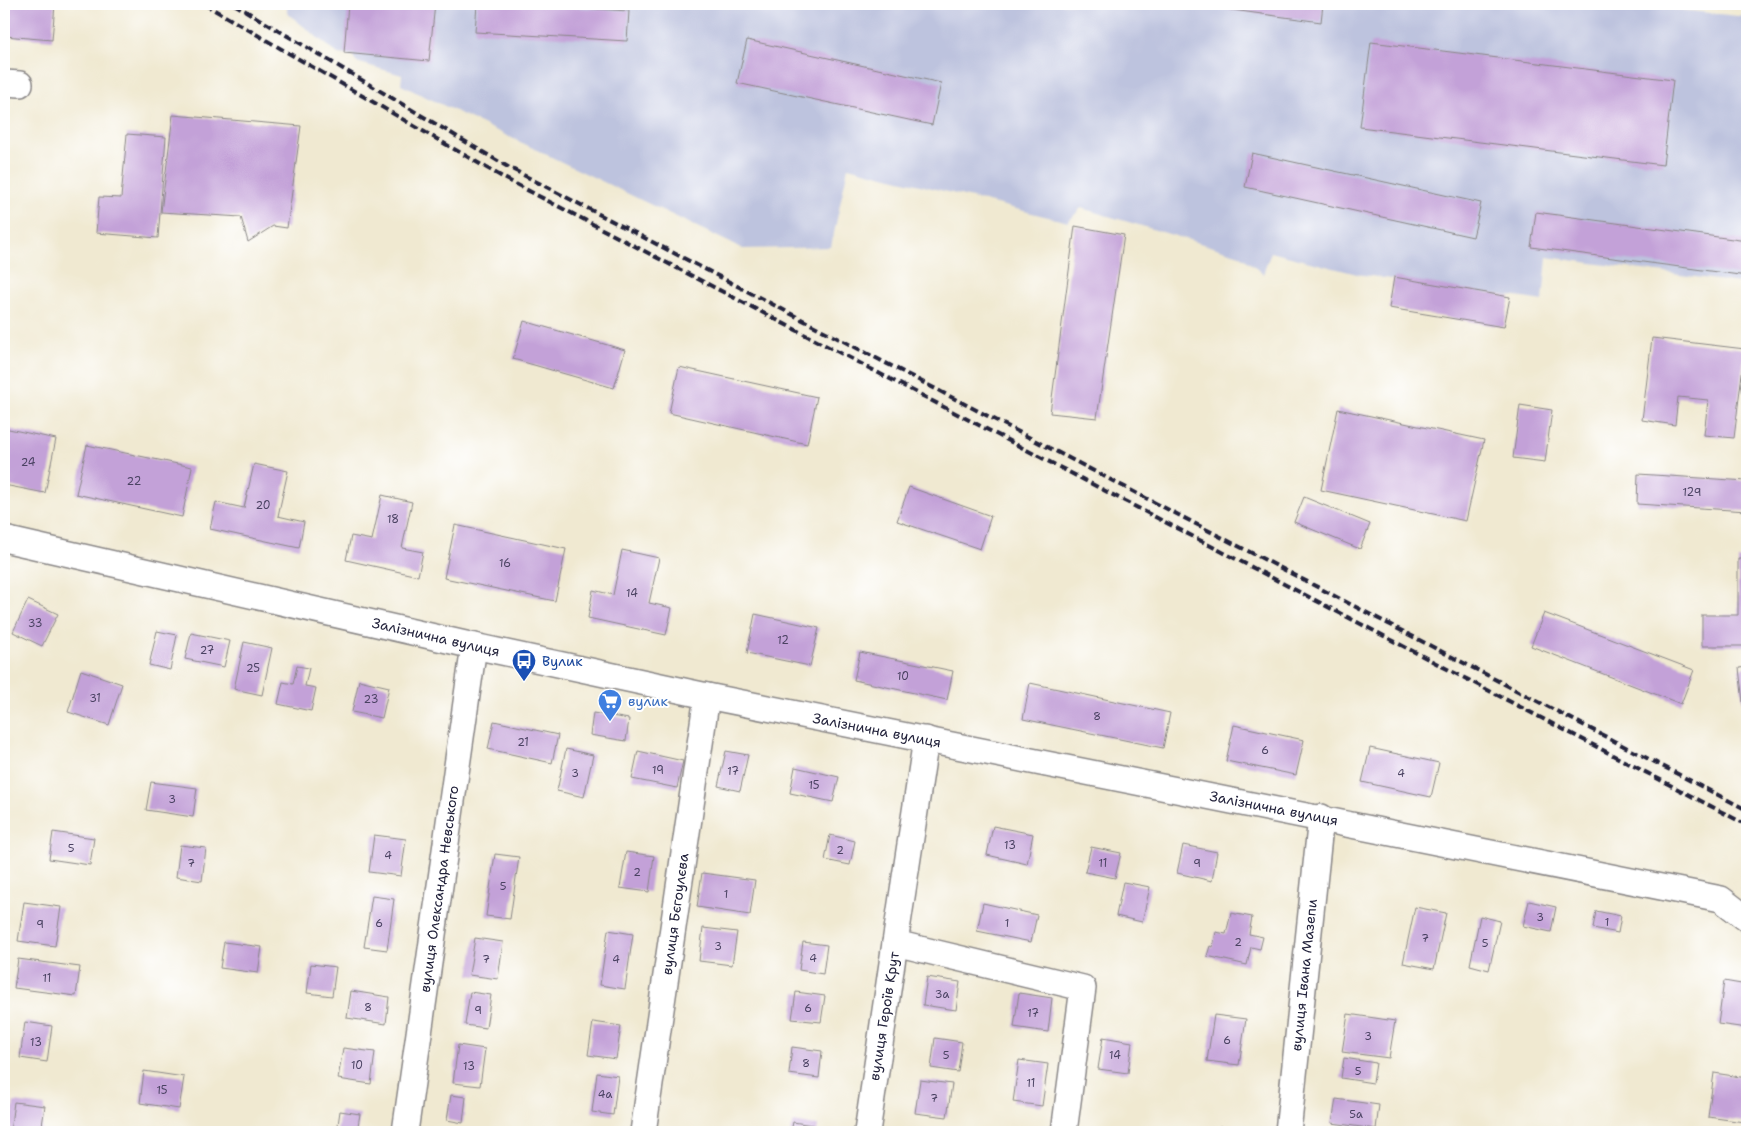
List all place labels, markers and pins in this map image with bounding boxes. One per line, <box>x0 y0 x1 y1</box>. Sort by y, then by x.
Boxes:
bus stop icon: Вулик <box>511 648 537 682</box>
place label: Вулик <box>542 652 583 670</box>
supermarket icon: вулик <box>597 688 623 722</box>
place label: вулик <box>628 692 668 710</box>

